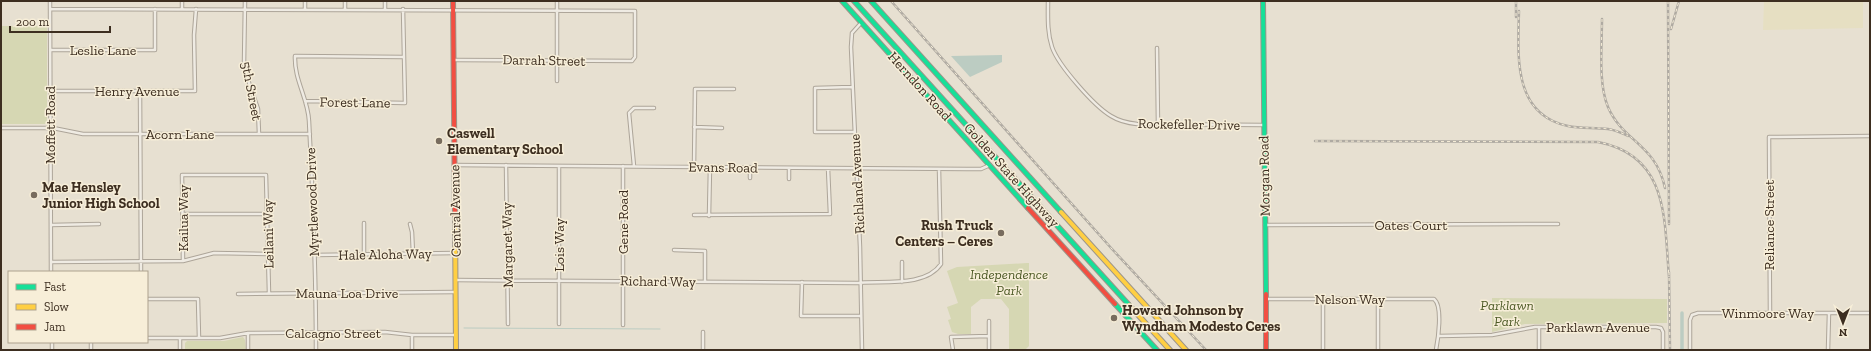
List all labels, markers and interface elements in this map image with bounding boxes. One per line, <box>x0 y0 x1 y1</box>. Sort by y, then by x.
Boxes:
scale bar <box>10 8 110 34</box>
text: 200 m <box>16 15 50 29</box>
street label: Leslie Lane <box>70 42 137 59</box>
street label: Herndon Road <box>884 48 955 125</box>
street label: Darrah Street <box>502 51 586 70</box>
street label: 5th Street <box>237 60 266 123</box>
street label: Henry Avenue <box>95 83 180 100</box>
street label: Moffett Road <box>42 86 59 164</box>
street label: Forest Lane <box>320 93 391 112</box>
street label: Rockefeller Drive <box>1138 115 1241 134</box>
street label: Golden State Highway <box>960 120 1064 232</box>
place label: Caswell Elementary School <box>447 125 563 158</box>
street label: Acorn Lane <box>146 126 215 143</box>
street label: Richland Avenue <box>846 133 869 234</box>
street label: Morgan Road <box>1255 135 1274 217</box>
marker: Caswell Elementary School <box>434 136 444 146</box>
street label: Myrtlewood Drive <box>302 147 323 257</box>
street label: Evans Road <box>688 158 758 177</box>
street label: Central Avenue <box>446 164 465 257</box>
place label: Mae Hensley Junior High School <box>42 179 160 212</box>
street label: Reliance Street <box>1761 179 1778 270</box>
street label: Kailua Way <box>175 184 192 251</box>
marker: Mae Hensley Junior High School <box>29 190 39 200</box>
street label: Gene Road <box>615 190 632 254</box>
street label: Leilani Way <box>259 198 278 269</box>
street label: Margaret Way <box>498 201 517 288</box>
street label: Lois Way <box>551 217 568 272</box>
place label: Rush Truck Centers – Ceres <box>895 217 994 250</box>
street label: Oates Court <box>1374 217 1448 234</box>
marker: Rush Truck Centers – Ceres <box>996 228 1006 238</box>
street label: Hale Aloha Way <box>338 245 433 264</box>
park label: Independence Park <box>970 266 1048 299</box>
legend <box>8 271 148 343</box>
street label: Richard Way <box>620 272 697 291</box>
text: Fast <box>44 280 67 294</box>
street label: Mauna Loa Drive <box>296 285 399 302</box>
street label: Nelson Way <box>1315 291 1386 308</box>
park label: Parklawn Park <box>1480 297 1534 330</box>
text: Slow <box>44 300 70 314</box>
place label: Howard Johnson by Wyndham Modesto Ceres <box>1122 302 1281 335</box>
north arrow <box>1823 303 1863 343</box>
street label: Winmoore Way <box>1722 305 1815 322</box>
marker: Howard Johnson by Wyndham Modesto Ceres <box>1109 313 1119 323</box>
street label: Parklawn Avenue <box>1546 319 1650 336</box>
text: Jam <box>44 320 66 334</box>
street label: Calcagno Street <box>285 325 382 342</box>
text: N <box>1838 326 1847 339</box>

